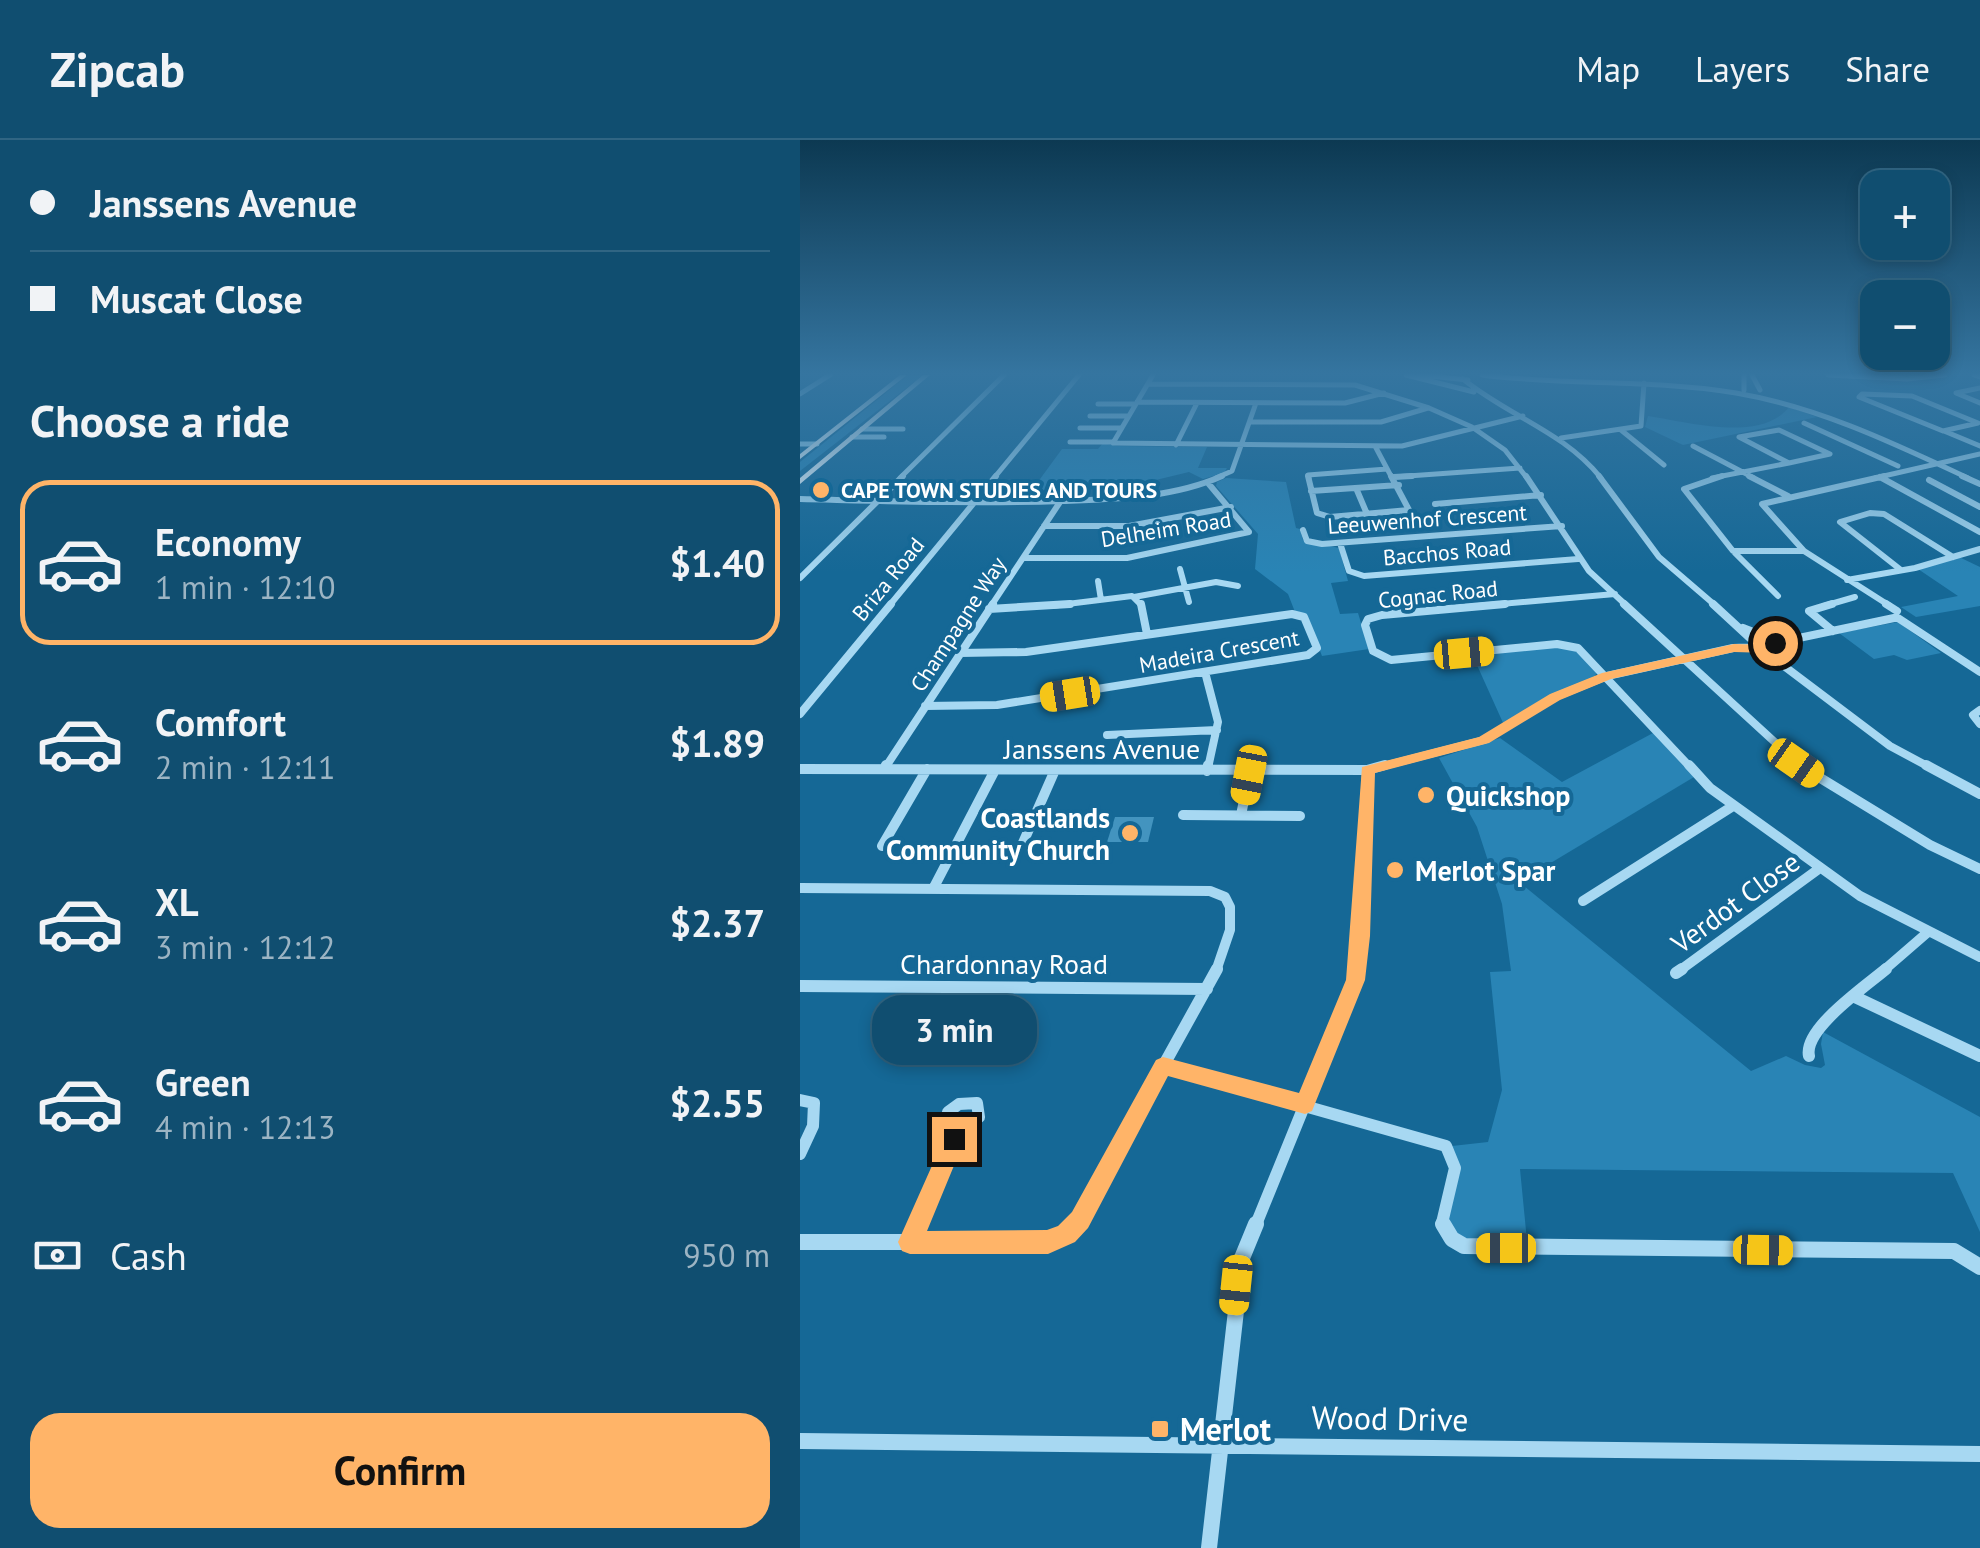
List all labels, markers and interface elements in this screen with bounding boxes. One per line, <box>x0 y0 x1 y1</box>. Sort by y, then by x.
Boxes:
text: Zipcab <box>50 38 185 100</box>
text: Map <box>1576 46 1640 92</box>
text: Layers <box>1695 46 1790 92</box>
text: Share <box>1845 46 1930 92</box>
map controls <box>1860 170 1950 370</box>
button: + <box>1860 170 1950 260</box>
text: Janssens Avenue <box>90 178 357 227</box>
text: Muscat Close <box>90 274 303 323</box>
button: − <box>1860 280 1950 370</box>
text: Choose a ride <box>30 391 290 449</box>
place label: CAPE TOWN STUDIES AND TOURS <box>841 476 1157 504</box>
marker: CAPE TOWN STUDIES AND TOURS <box>810 479 832 501</box>
street label: Leeuwenhof Crescent <box>1326 498 1528 540</box>
street label: Delheim Road <box>1099 505 1233 553</box>
text: Economy <box>155 517 301 566</box>
icon: car <box>35 518 125 608</box>
street label: Briza Road <box>846 532 930 626</box>
street label: Bacchos Road <box>1382 532 1512 572</box>
text: $1.40 <box>669 538 765 587</box>
street label: Champagne Way <box>904 551 1012 697</box>
text: 1 min · 12:10 <box>155 566 335 608</box>
street label: Cognac Road <box>1377 574 1499 614</box>
route start <box>1753 621 1798 666</box>
street label: Madeira Crescent <box>1137 623 1302 679</box>
car <box>1433 635 1495 671</box>
car <box>1038 674 1102 714</box>
text: Comfort <box>155 697 286 746</box>
icon: car <box>35 698 125 788</box>
text: $1.89 <box>669 718 765 767</box>
street label: Janssens Avenue <box>1003 730 1200 767</box>
car <box>1763 734 1829 792</box>
car <box>1229 743 1269 807</box>
text: 2 min · 12:11 <box>155 746 335 788</box>
place label: Quickshop <box>1446 777 1570 814</box>
marker: Quickshop <box>1415 784 1437 806</box>
place label: Coastlands Community Church <box>886 799 1110 868</box>
marker: Coastlands Community Church <box>1119 822 1141 844</box>
street label: Verdot Close <box>1663 843 1807 962</box>
place label: Merlot Spar <box>1415 852 1555 889</box>
marker: Merlot Spar <box>1384 859 1406 881</box>
text: XL <box>155 877 199 926</box>
icon: car <box>35 878 125 968</box>
text: $2.37 <box>669 898 765 947</box>
text: 3 min · 12:12 <box>155 926 335 968</box>
street label: Chardonnay Road <box>900 945 1108 982</box>
callout: 3 min <box>872 994 1036 1064</box>
text: 3 min <box>915 1009 994 1051</box>
text: Green <box>155 1057 251 1106</box>
icon: car <box>35 1058 125 1148</box>
text: $2.55 <box>669 1078 765 1127</box>
text: 4 min · 12:13 <box>155 1106 335 1148</box>
route end <box>932 1117 977 1162</box>
icon: cash <box>30 1228 85 1283</box>
text: Cash <box>110 1231 187 1280</box>
car <box>1476 1233 1536 1263</box>
text: 950 m <box>683 1234 770 1276</box>
car <box>1733 1234 1793 1266</box>
car <box>1218 1254 1254 1316</box>
street label: Wood Drive <box>1311 1396 1469 1440</box>
place label: Merlot <box>1180 1408 1272 1450</box>
button: Confirm <box>30 1413 770 1528</box>
marker: Merlot <box>1149 1418 1171 1440</box>

